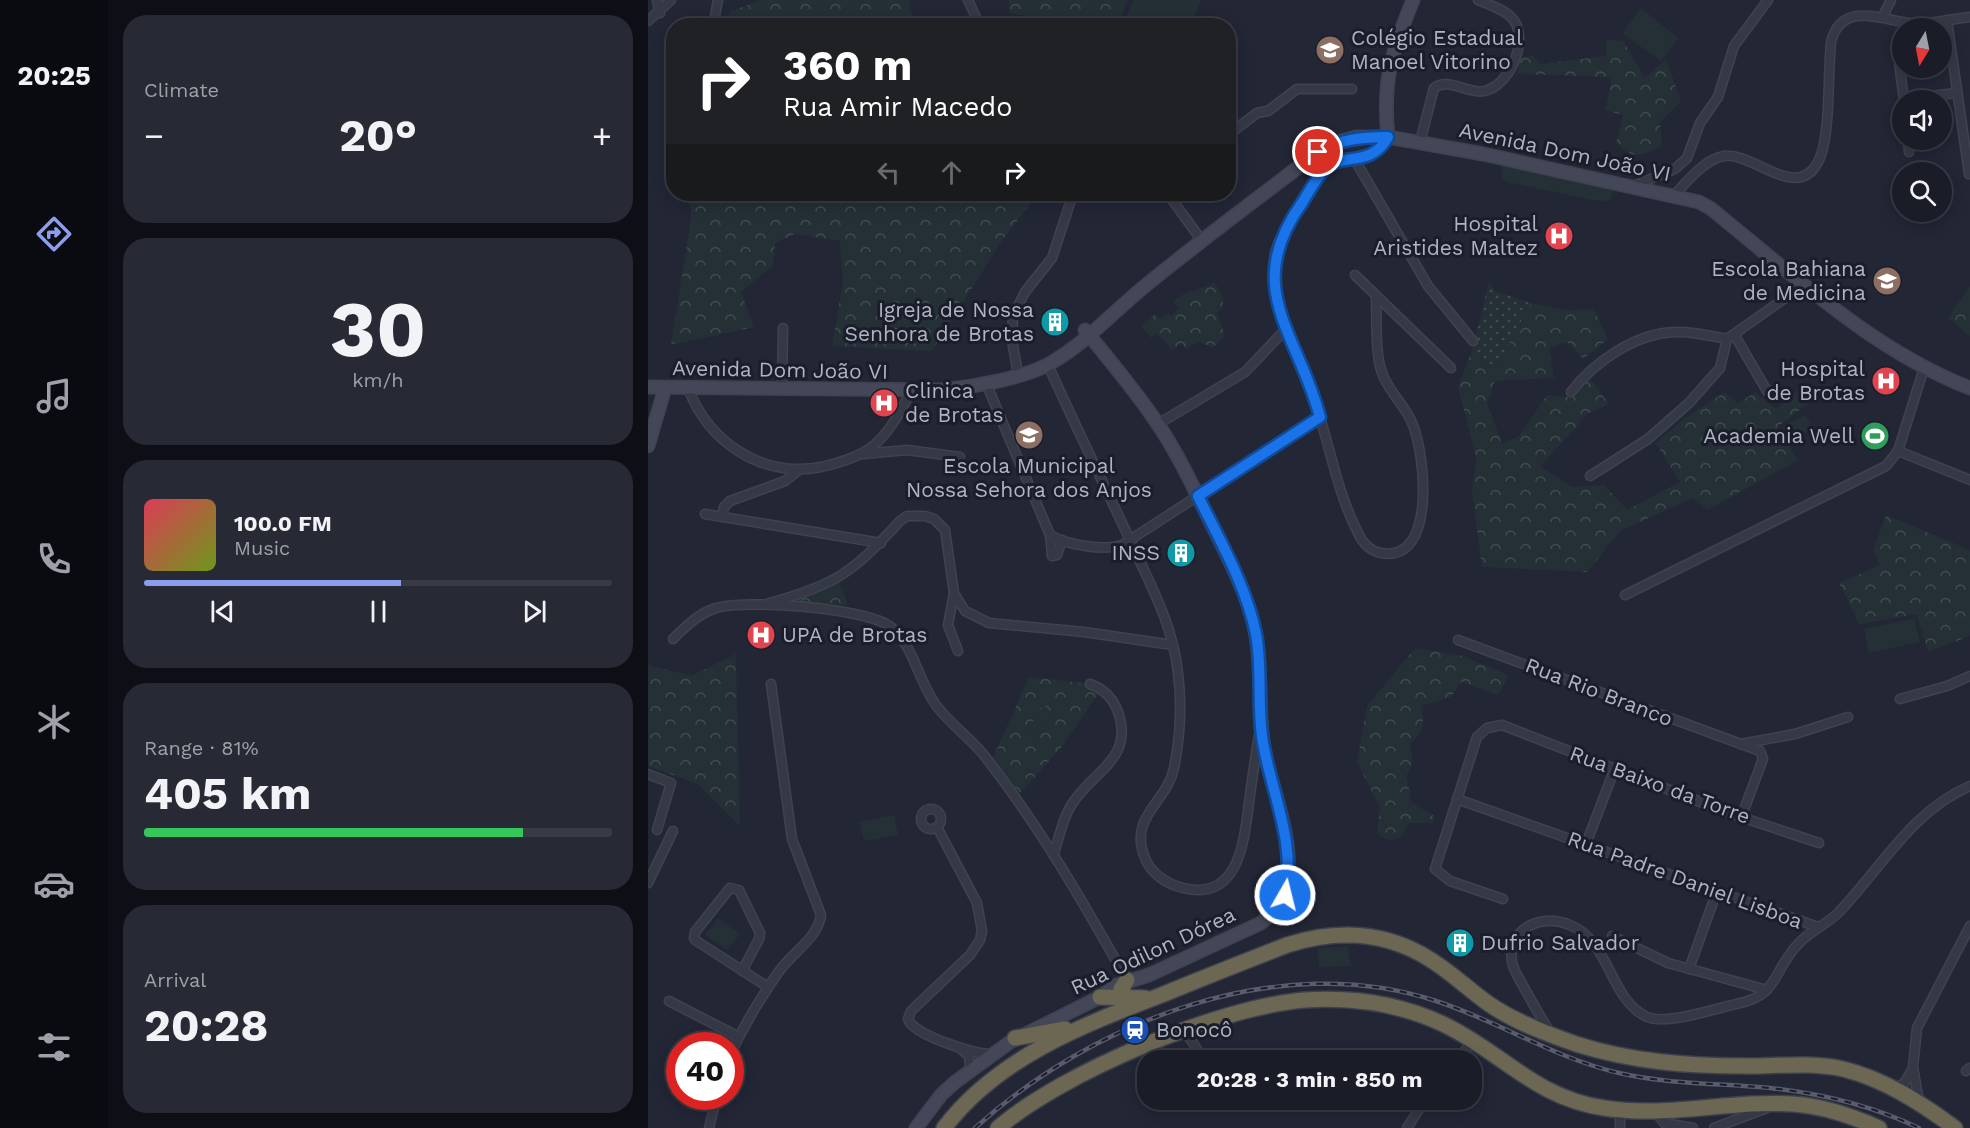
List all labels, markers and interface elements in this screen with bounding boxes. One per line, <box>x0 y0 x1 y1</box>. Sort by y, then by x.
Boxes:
north arrow <box>1892 18 1952 78</box>
map controls <box>1892 18 1952 222</box>
place label: Colégio Estadual Manoel Vitorino <box>1351 25 1523 74</box>
school or university icon: Colégio Estadual Manoel Vitorino <box>1314 34 1346 66</box>
text: 360 m <box>783 41 912 90</box>
icon: right <box>684 42 762 120</box>
text: 20:25 <box>17 60 91 92</box>
text: Climate <box>144 78 219 102</box>
button: sound <box>1892 90 1952 150</box>
text: Rua Amir Macedo <box>783 91 1012 123</box>
text: 20° <box>339 109 417 162</box>
text: − <box>144 116 164 155</box>
text: + <box>592 116 612 155</box>
street label: Avenida Dom João VI <box>1457 117 1673 186</box>
pin <box>1292 126 1343 177</box>
icon: arrive <box>1301 135 1334 168</box>
icon: left <box>872 156 905 189</box>
icon: ahead <box>935 156 968 189</box>
icon: right <box>998 156 1031 189</box>
button: search <box>1892 162 1952 222</box>
place label: Hospital Aristides Maltez <box>1373 211 1539 260</box>
icon: directions <box>33 213 75 255</box>
hospital icon: Hospital Aristides Maltez <box>1543 220 1575 252</box>
place label: Escola Bahiana de Medicina <box>1711 256 1866 305</box>
school or university icon: Escola Bahiana de Medicina <box>1871 265 1903 297</box>
text: 30 <box>330 283 426 375</box>
place label: Igreja de Nossa Senhora de Brotas <box>844 297 1034 346</box>
building icon: Igreja de Nossa Senhora de Brotas <box>1039 306 1071 338</box>
street label: Avenida Dom João VI <box>672 355 888 384</box>
place label: Hospital de Brotas <box>1766 356 1866 405</box>
hospital icon: Hospital de Brotas <box>1870 365 1902 397</box>
text: km/h <box>352 368 404 392</box>
icon: music <box>33 375 75 417</box>
place label: Clinica de Brotas <box>905 378 1004 427</box>
hospital icon: Clinica de Brotas <box>868 387 900 419</box>
school or university icon: Escola Municipal Nossa Sehora dos Anjos <box>1013 419 1045 451</box>
sports icon: Academia Well <box>1859 420 1891 452</box>
place label: Academia Well <box>1703 423 1855 448</box>
place label: Escola Municipal Nossa Sehora dos Anjos <box>906 453 1152 502</box>
text: 100.0 FM <box>234 511 332 536</box>
text: Music <box>234 536 290 560</box>
building icon: INSS <box>1165 537 1197 569</box>
icon: phone <box>33 538 75 580</box>
place label: INSS <box>1111 540 1160 565</box>
icon: previous <box>206 595 239 628</box>
icon: pause <box>362 595 395 628</box>
icon: next <box>518 595 551 628</box>
hospital icon: UPA de Brotas <box>745 619 777 651</box>
place label: UPA de Brotas <box>782 622 927 647</box>
street label: Rua Rio Branco <box>1522 652 1676 731</box>
icon: climate <box>33 701 75 743</box>
text: Range · 81% <box>144 736 259 760</box>
street label: Rua Baixo da Torre <box>1567 740 1754 829</box>
text: 405 km <box>144 767 311 820</box>
street label: Rua Padre Daniel Lisboa <box>1564 825 1806 934</box>
icon: car <box>33 863 75 905</box>
position arrow <box>1253 863 1317 927</box>
street label: Rua Odilon Dórea <box>1066 901 1239 1000</box>
building icon: Dufrio Salvador <box>1444 927 1476 959</box>
place label: Dufrio Salvador <box>1481 930 1640 955</box>
text: Arrival <box>144 968 206 992</box>
text: 20:28 <box>144 999 268 1052</box>
station icon: Bonocô <box>1119 1014 1151 1046</box>
place label: Bonocô <box>1156 1017 1232 1042</box>
icon: filters <box>33 1026 75 1068</box>
speed limit sign: 40 <box>666 1032 744 1110</box>
text: 20:28 · 3 min · 850 m <box>1197 1067 1422 1092</box>

